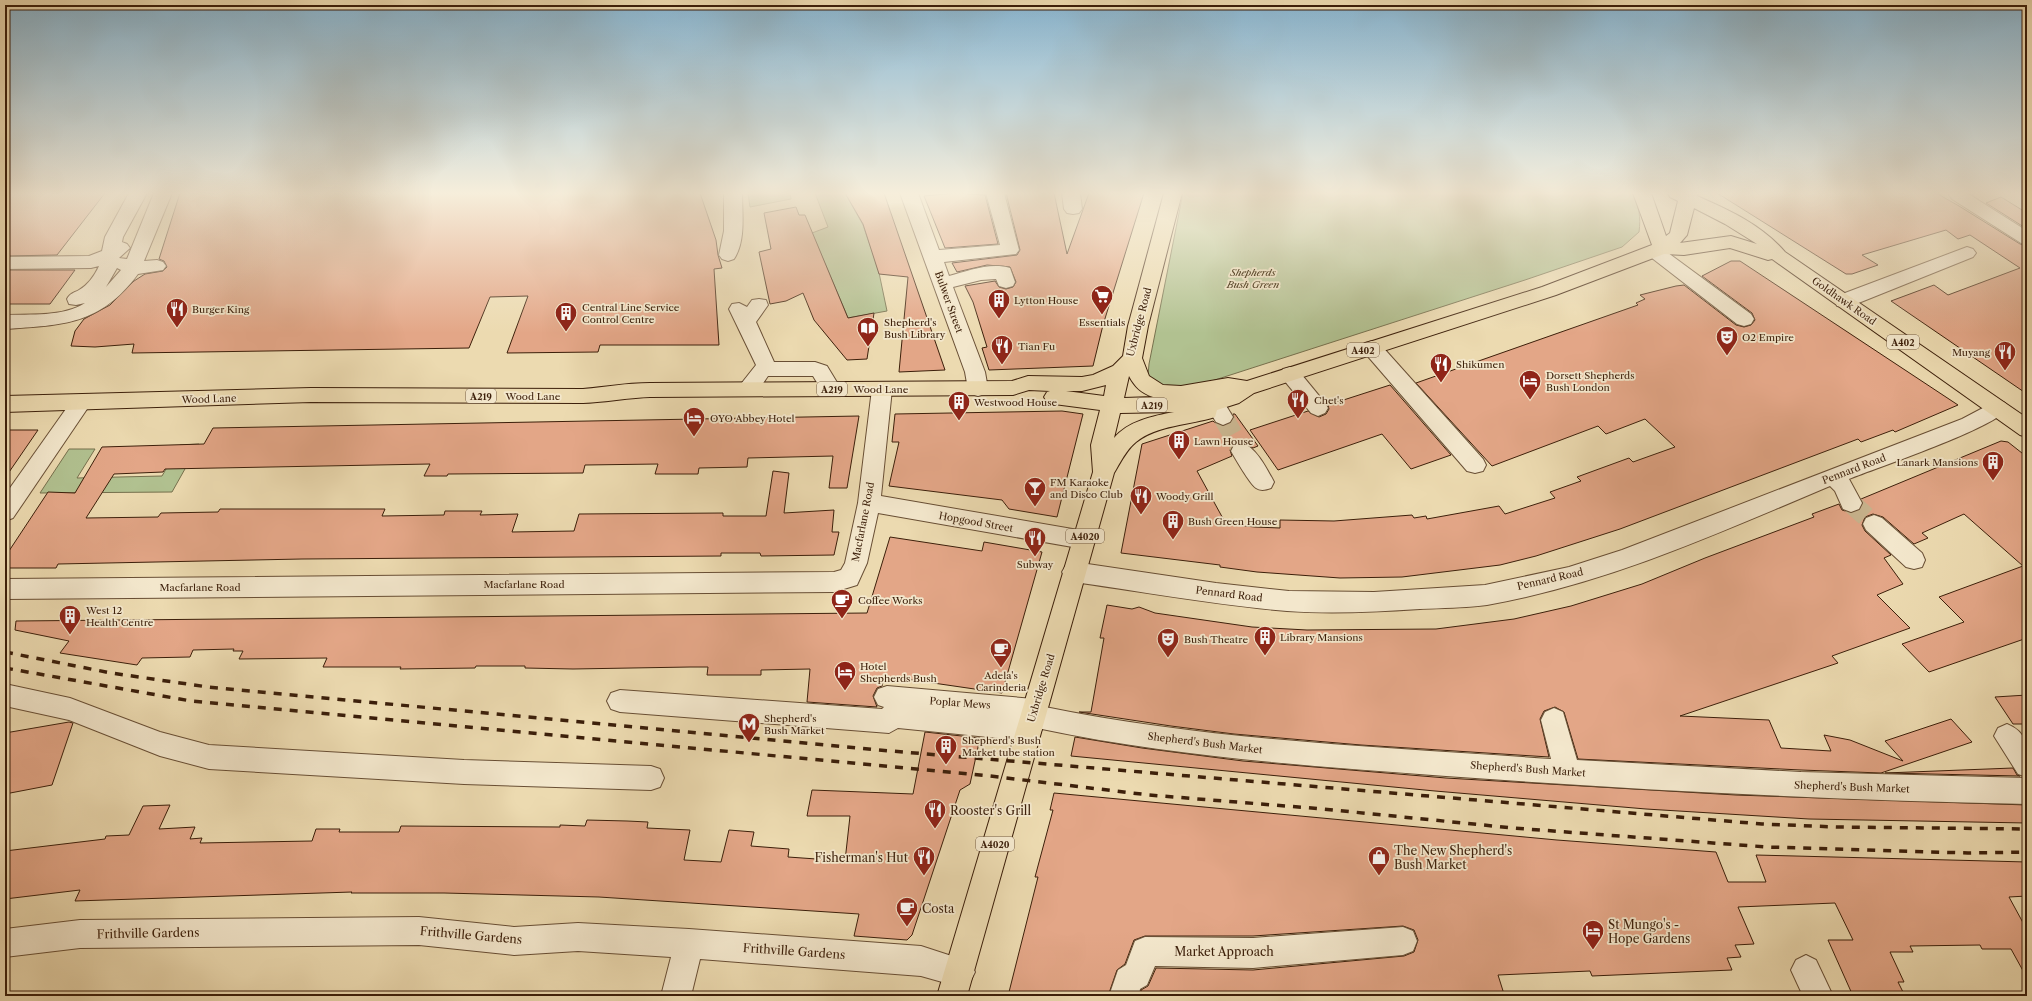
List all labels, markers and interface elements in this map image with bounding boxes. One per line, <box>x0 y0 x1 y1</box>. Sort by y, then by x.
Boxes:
park label: Shepherds Bush Green <box>1226 266 1279 291</box>
street label: Bulwer Street <box>932 269 966 335</box>
street label: Goldhawk Road <box>1809 274 1879 328</box>
supermarket icon: Essentials <box>1089 283 1115 316</box>
street label: Uxbridge Road <box>1124 286 1154 358</box>
building icon: Lytton House <box>986 287 1012 320</box>
place label: Lytton House <box>1014 294 1079 307</box>
restaurant icon: Burger King <box>164 296 190 329</box>
building icon: Central Line Service Control Centre <box>553 300 579 333</box>
place label: Central Line Service Control Centre <box>582 301 680 326</box>
place label: Burger King <box>192 303 250 316</box>
library icon: Shepherd's Bush Library <box>855 315 881 348</box>
place label: Shepherd's Bush Library <box>884 316 946 341</box>
place label: Essentials <box>1079 316 1125 329</box>
theatre icon: O2 Empire <box>1714 324 1740 357</box>
place label: O2 Empire <box>1742 331 1794 344</box>
restaurant icon: Tian Fu <box>989 333 1015 366</box>
road number: A402 <box>1887 335 1919 349</box>
restaurant icon: Muyang <box>1992 339 2018 372</box>
place label: Tian Fu <box>1018 340 1055 353</box>
road number: A402 <box>1347 343 1379 357</box>
place label: Muyang <box>1952 346 1991 359</box>
restaurant icon: Shikumen <box>1428 351 1454 384</box>
place label: Shikumen <box>1456 358 1505 371</box>
hotel icon: Dorsett Shepherds Bush London <box>1517 368 1543 401</box>
place label: Dorsett Shepherds Bush London <box>1546 369 1635 394</box>
road number: A219 <box>817 382 847 396</box>
street label: Wood Lane <box>853 383 909 396</box>
restaurant icon: Chet's <box>1285 387 1311 420</box>
road number: A219 <box>466 389 496 403</box>
building icon: Westwood House <box>946 389 972 422</box>
street label: Wood Lane <box>505 390 561 403</box>
street label: Wood Lane <box>180 392 237 406</box>
place label: Chet's <box>1314 394 1344 407</box>
place label: Westwood House <box>973 396 1058 409</box>
road number: A219 <box>1137 398 1167 412</box>
hotel icon: OYO Abbey Hotel <box>681 405 707 438</box>
place label: OYO Abbey Hotel <box>710 412 795 425</box>
building icon: Lawn House <box>1166 428 1192 461</box>
place label: Lawn House <box>1194 435 1254 448</box>
building icon: Lanark Mansions <box>1980 449 2006 482</box>
street label: Pennard Road <box>1820 451 1888 487</box>
place label: Lanark Mansions <box>1896 456 1978 469</box>
bar icon: FM Karaoke and Disco Club <box>1022 475 1048 508</box>
place label: FM Karaoke and Disco Club <box>1050 476 1123 501</box>
street label: Macfarlane Road <box>849 481 877 563</box>
restaurant icon: Woody Grill <box>1128 483 1154 516</box>
place label: Woody Grill <box>1155 490 1214 503</box>
building icon: Bush Green House <box>1160 508 1186 541</box>
street label: Hopgood Street <box>938 509 1015 535</box>
place label: Bush Green House <box>1188 515 1278 528</box>
restaurant icon: Subway <box>1022 525 1048 558</box>
road number: A4020 <box>1066 529 1104 543</box>
place label: Subway <box>1017 558 1054 571</box>
street label: Pennard Road <box>1516 565 1584 593</box>
street label: Macfarlane Road <box>483 578 565 591</box>
street label: Macfarlane Road <box>159 581 241 594</box>
street label: Pennard Road <box>1195 583 1263 605</box>
cafe icon: Coffee Works <box>829 587 855 620</box>
place label: Coffee Works <box>858 594 923 607</box>
building icon: West 12 Health Centre <box>57 603 83 636</box>
place label: West 12 Health Centre <box>85 604 154 629</box>
building icon: Library Mansions <box>1252 624 1278 657</box>
theatre icon: Bush Theatre <box>1155 626 1181 659</box>
place label: Library Mansions <box>1280 631 1363 644</box>
place label: Bush Theatre <box>1184 633 1248 646</box>
cafe icon: Adela's Carinderia <box>988 636 1014 669</box>
street label: Uxbridge Road <box>1024 652 1058 724</box>
hotel icon: Hotel Shepherds Bush <box>832 659 858 692</box>
place label: Hotel Shepherds Bush <box>860 660 938 685</box>
place label: Adela's Carinderia <box>976 669 1027 694</box>
street label: Poplar Mews <box>929 694 991 712</box>
metro station icon: Shepherd's Bush Market <box>736 711 762 744</box>
place label: Shepherd's Bush Market <box>764 712 825 737</box>
street label: Shepherd's Bush Market <box>1147 730 1264 757</box>
building icon: Shepherd's Bush Market tube station <box>933 733 959 766</box>
place label: Shepherd's Bush Market tube station <box>962 734 1056 759</box>
street label: Shepherd's Bush Market <box>1470 758 1587 780</box>
street label: Shepherd's Bush Market <box>1794 778 1910 796</box>
restaurant icon: Rooster's Grill <box>922 797 948 830</box>
place label: Rooster's Grill <box>950 803 1031 818</box>
road number: A4020 <box>976 837 1014 851</box>
place label: The New Shepherd's Bush Market <box>1394 843 1512 872</box>
restaurant icon: Fisherman's Hut <box>911 844 937 877</box>
shop icon: The New Shepherd's Bush Market <box>1366 844 1392 877</box>
place label: Fisherman's Hut <box>815 850 909 865</box>
cafe icon: Costa <box>894 895 920 928</box>
place label: Costa <box>922 901 955 916</box>
place label: St Mungo's - Hope Gardens <box>1608 917 1690 946</box>
hotel icon: St Mungo's - Hope Gardens <box>1580 918 1606 951</box>
street label: Frithville Gardens <box>419 923 523 947</box>
street label: Frithville Gardens <box>96 925 200 941</box>
street label: Frithville Gardens <box>742 940 846 962</box>
street label: Market Approach <box>1174 944 1274 959</box>

